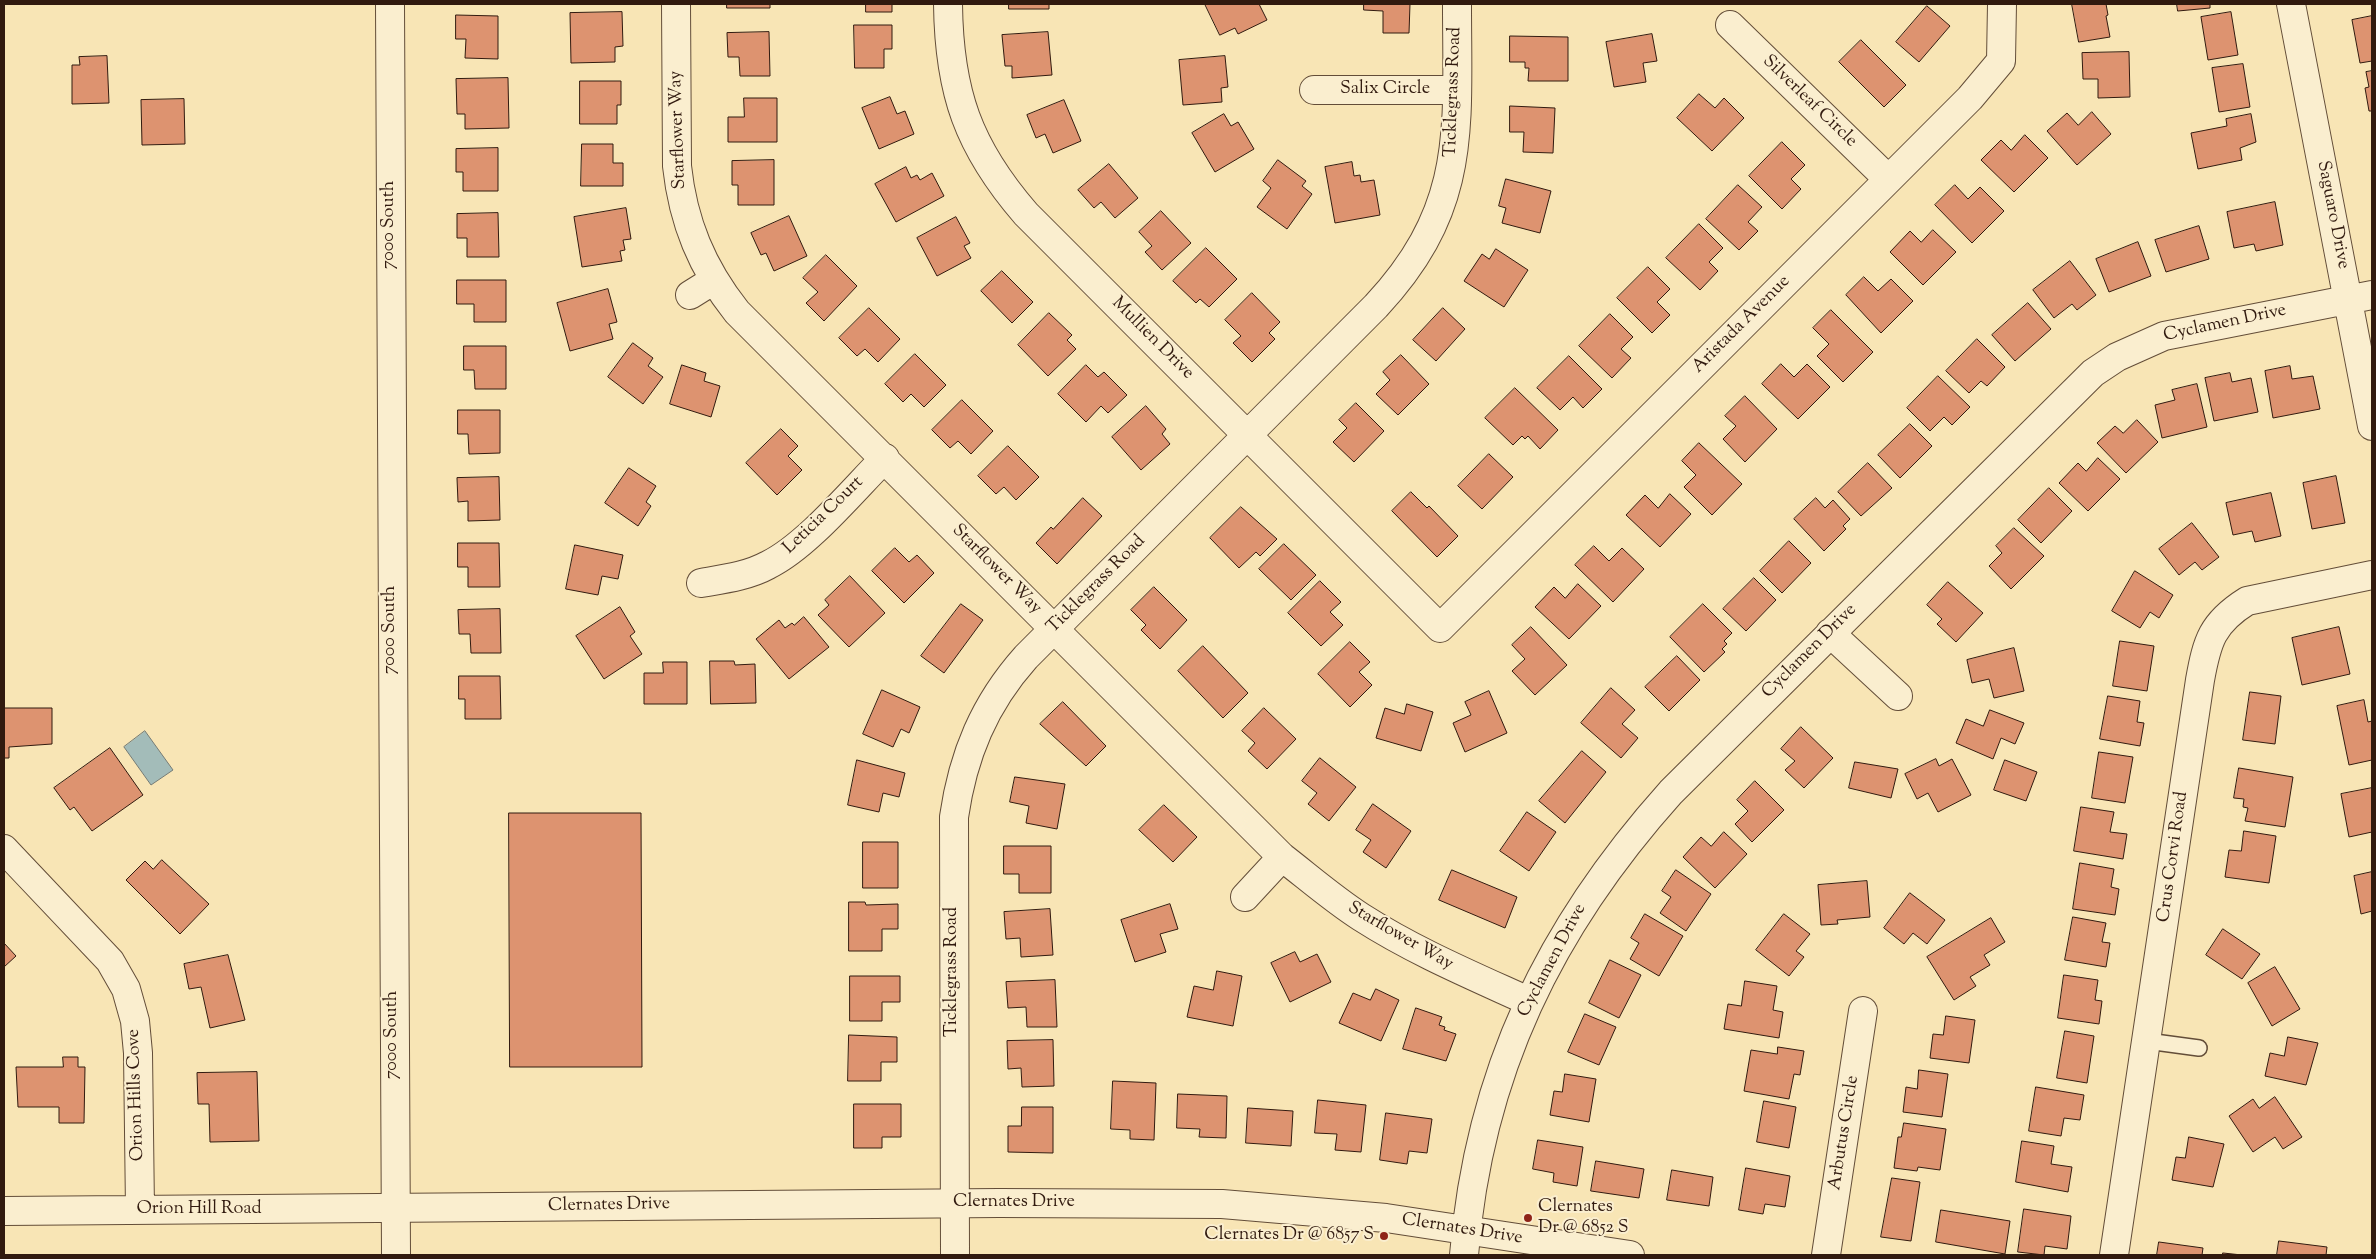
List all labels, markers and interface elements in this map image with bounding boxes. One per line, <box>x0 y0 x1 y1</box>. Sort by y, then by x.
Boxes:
street label: Ticklegrass Road <box>1441 27 1467 157</box>
street label: Silverleaf Circle <box>1757 51 1861 153</box>
street label: Starflower Way <box>666 70 692 190</box>
street label: Salix Circle <box>1340 79 1430 101</box>
street label: Saguaro Drive <box>2311 159 2353 271</box>
street label: 7000 South <box>379 181 401 269</box>
street label: Aristada Avenue <box>1688 271 1796 379</box>
street label: Mullien Drive <box>1106 293 1198 385</box>
street label: Cyclamen Drive <box>2162 300 2288 348</box>
street label: Leticia Court <box>780 473 868 559</box>
street label: Starflower Way <box>946 520 1046 620</box>
street label: Ticklegrass Road <box>1043 531 1151 639</box>
street label: 7000 South <box>380 586 402 674</box>
street label: Cyclamen Drive <box>1758 600 1862 704</box>
street label: Crus Corvi Road <box>2154 790 2194 924</box>
street label: Starflower Way <box>1343 898 1457 976</box>
street label: Cyclamen Drive <box>1514 901 1592 1021</box>
street label: Ticklegrass Road <box>942 907 964 1037</box>
street label: 7000 South <box>382 991 404 1079</box>
street label: Orion Hills Cove <box>124 1028 150 1162</box>
street label: Arbutus Circle <box>1825 1074 1865 1192</box>
street label: Clernates Drive <box>953 1192 1075 1214</box>
street label: Clernates Drive <box>548 1194 670 1218</box>
place label: Clernates Dr @ 6852 S <box>1538 1197 1629 1240</box>
street label: Orion Hill Road <box>136 1199 262 1221</box>
street label: Clernates Drive <box>1400 1210 1524 1250</box>
marker: Clernates Dr @ 6852 S <box>1522 1212 1534 1224</box>
place label: Clernates Dr @ 6857 S <box>1204 1225 1374 1247</box>
marker: Clernates Dr @ 6857 S <box>1378 1230 1390 1242</box>

